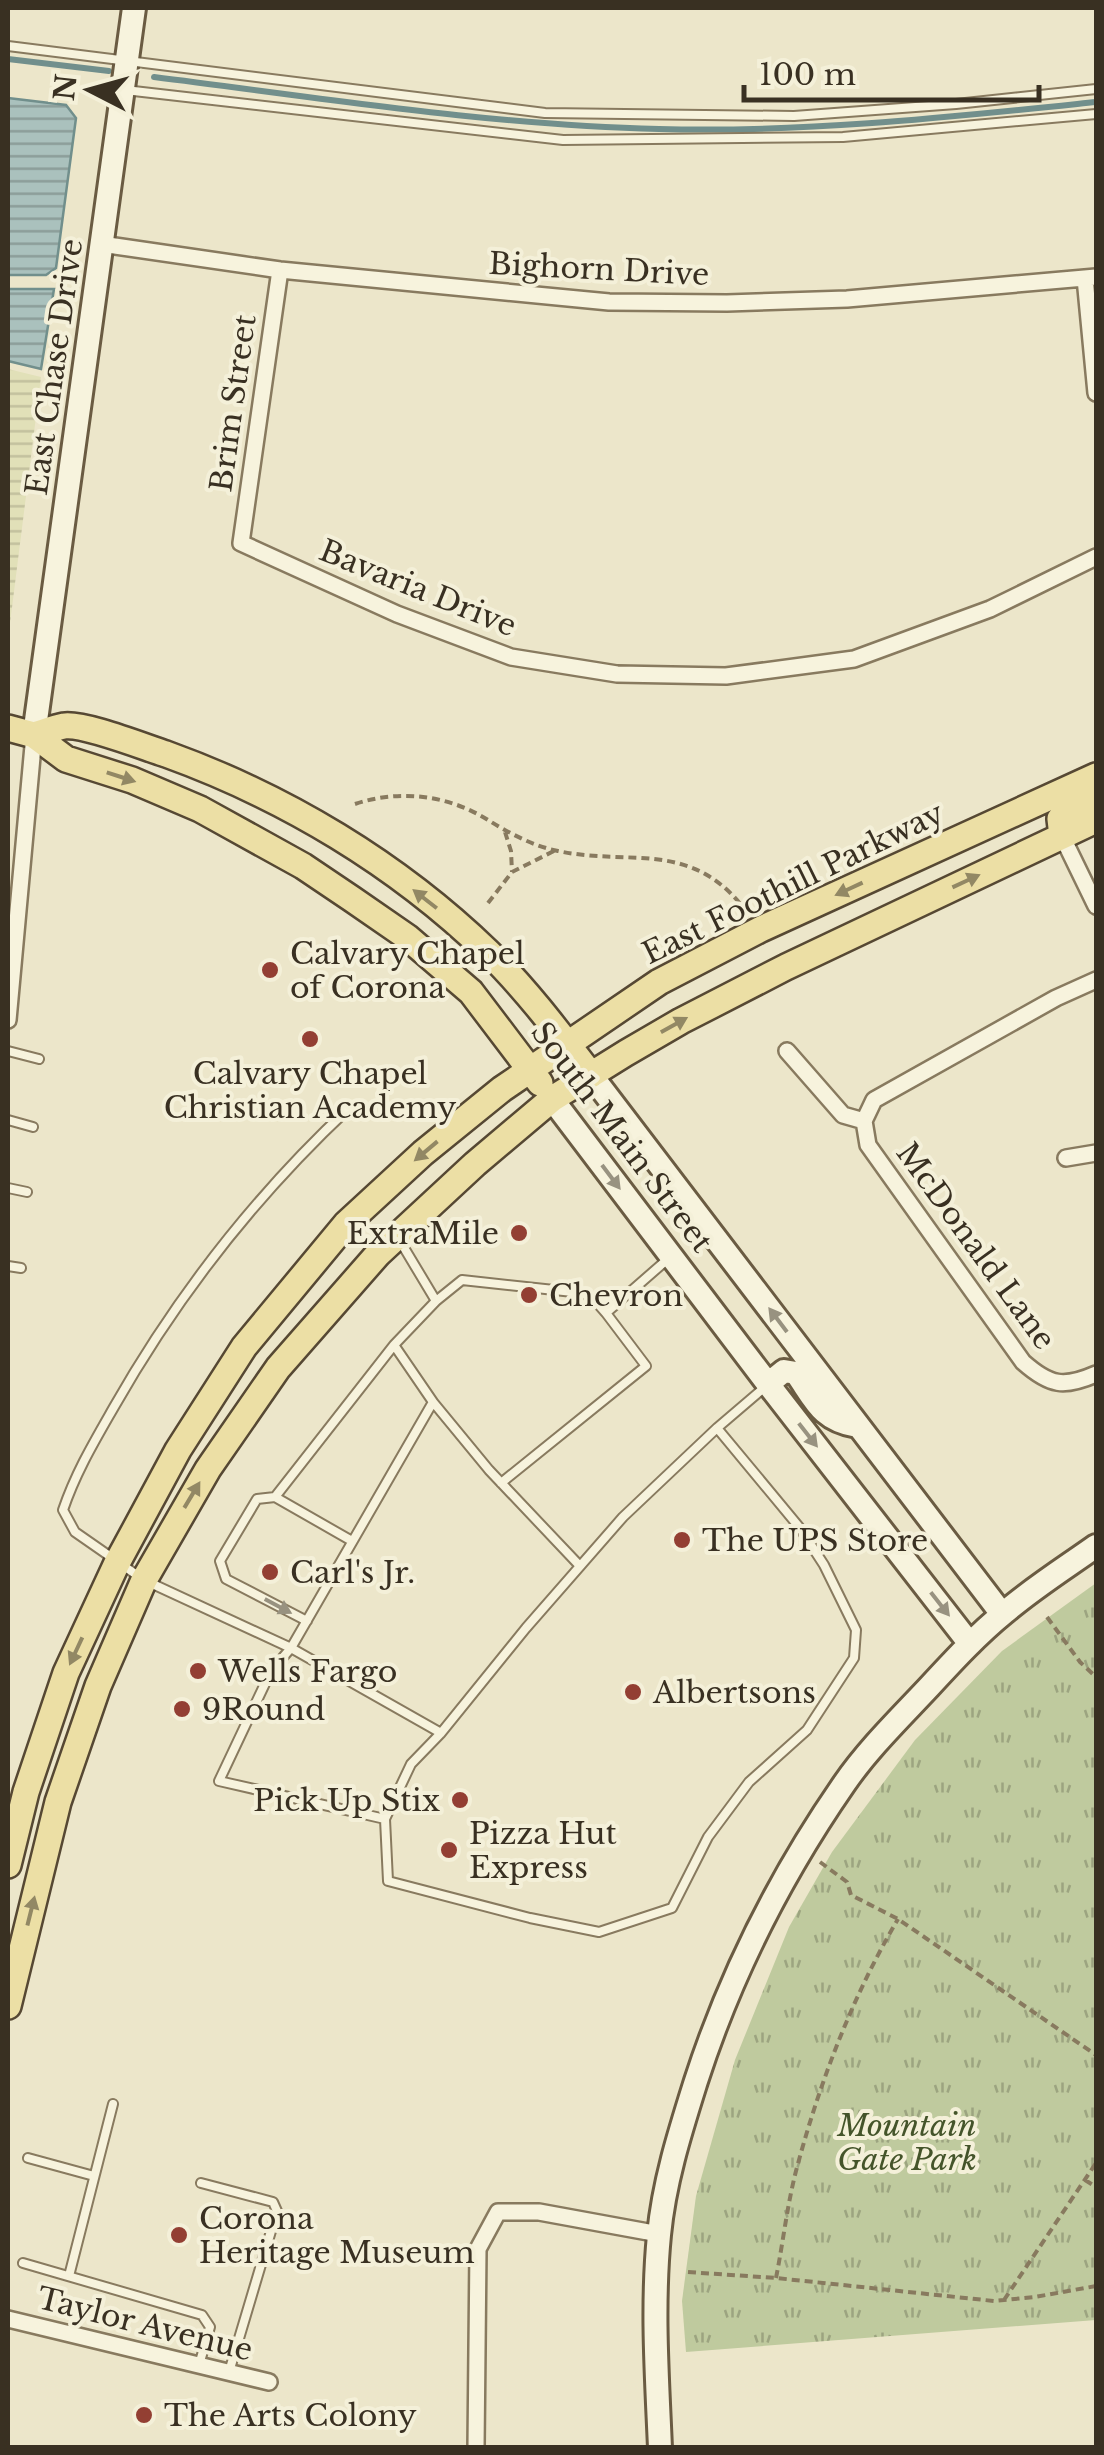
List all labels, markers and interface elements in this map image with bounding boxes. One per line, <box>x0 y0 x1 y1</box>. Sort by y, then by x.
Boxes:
north arrow <box>40 40 140 140</box>
scale bar <box>744 40 1039 102</box>
text: 100 m <box>759 56 856 93</box>
text: N <box>47 73 84 102</box>
street label: East Chase Drive <box>18 236 90 498</box>
street label: Bighorn Drive <box>488 245 710 293</box>
street label: Brim Street <box>202 311 264 494</box>
street label: Bavaria Drive <box>314 532 522 644</box>
one-way arrow <box>106 770 136 785</box>
street label: East Foothill Parkway <box>636 794 950 972</box>
one-way arrow <box>952 873 981 890</box>
one-way arrow <box>834 880 863 897</box>
one-way arrow <box>413 889 438 910</box>
place label: Calvary Chapel of Corona <box>290 935 525 1006</box>
marker: Calvary Chapel of Corona <box>259 959 281 981</box>
street label: South Main Street <box>523 1015 721 1260</box>
one-way arrow <box>660 1016 689 1033</box>
marker: Calvary Chapel Christian Academy <box>299 1028 321 1050</box>
place label: Calvary Chapel Christian Academy <box>164 1055 456 1126</box>
street label: McDonald Lane <box>889 1135 1063 1357</box>
one-way arrow <box>414 1139 439 1161</box>
one-way arrow <box>601 1164 621 1190</box>
place label: ExtraMile <box>347 1215 499 1252</box>
marker: ExtraMile <box>508 1222 530 1244</box>
place label: Chevron <box>549 1277 683 1314</box>
marker: Chevron <box>518 1284 540 1306</box>
one-way arrow <box>768 1307 788 1333</box>
one-way arrow <box>798 1422 818 1448</box>
one-way arrow <box>183 1481 200 1509</box>
place label: The UPS Store <box>702 1522 928 1559</box>
marker: The UPS Store <box>671 1529 693 1551</box>
place label: Carl's Jr. <box>290 1554 415 1591</box>
marker: Carl's Jr. <box>259 1561 281 1583</box>
one-way arrow <box>929 1591 949 1617</box>
one-way arrow <box>264 1597 293 1614</box>
one-way arrow <box>68 1636 84 1666</box>
place label: Wells Fargo <box>217 1653 397 1690</box>
marker: Wells Fargo <box>187 1660 209 1682</box>
place label: Albertsons <box>652 1674 816 1711</box>
marker: Albertsons <box>622 1681 644 1703</box>
place label: 9Round <box>202 1691 325 1728</box>
marker: 9Round <box>171 1698 193 1720</box>
place label: Pick Up Stix <box>253 1782 440 1819</box>
marker: Pick Up Stix <box>449 1789 471 1811</box>
place label: Pizza Hut Express <box>469 1815 617 1886</box>
marker: Pizza Hut Express <box>438 1839 460 1861</box>
one-way arrow <box>24 1895 39 1926</box>
park label: Mountain Gate Park <box>837 2107 977 2178</box>
place label: Corona Heritage Museum <box>199 2200 475 2271</box>
marker: Corona Heritage Museum <box>168 2224 190 2246</box>
street label: Taylor Avenue <box>34 2279 256 2369</box>
place label: The Arts Colony <box>164 2397 417 2434</box>
marker: The Arts Colony <box>133 2404 155 2426</box>

